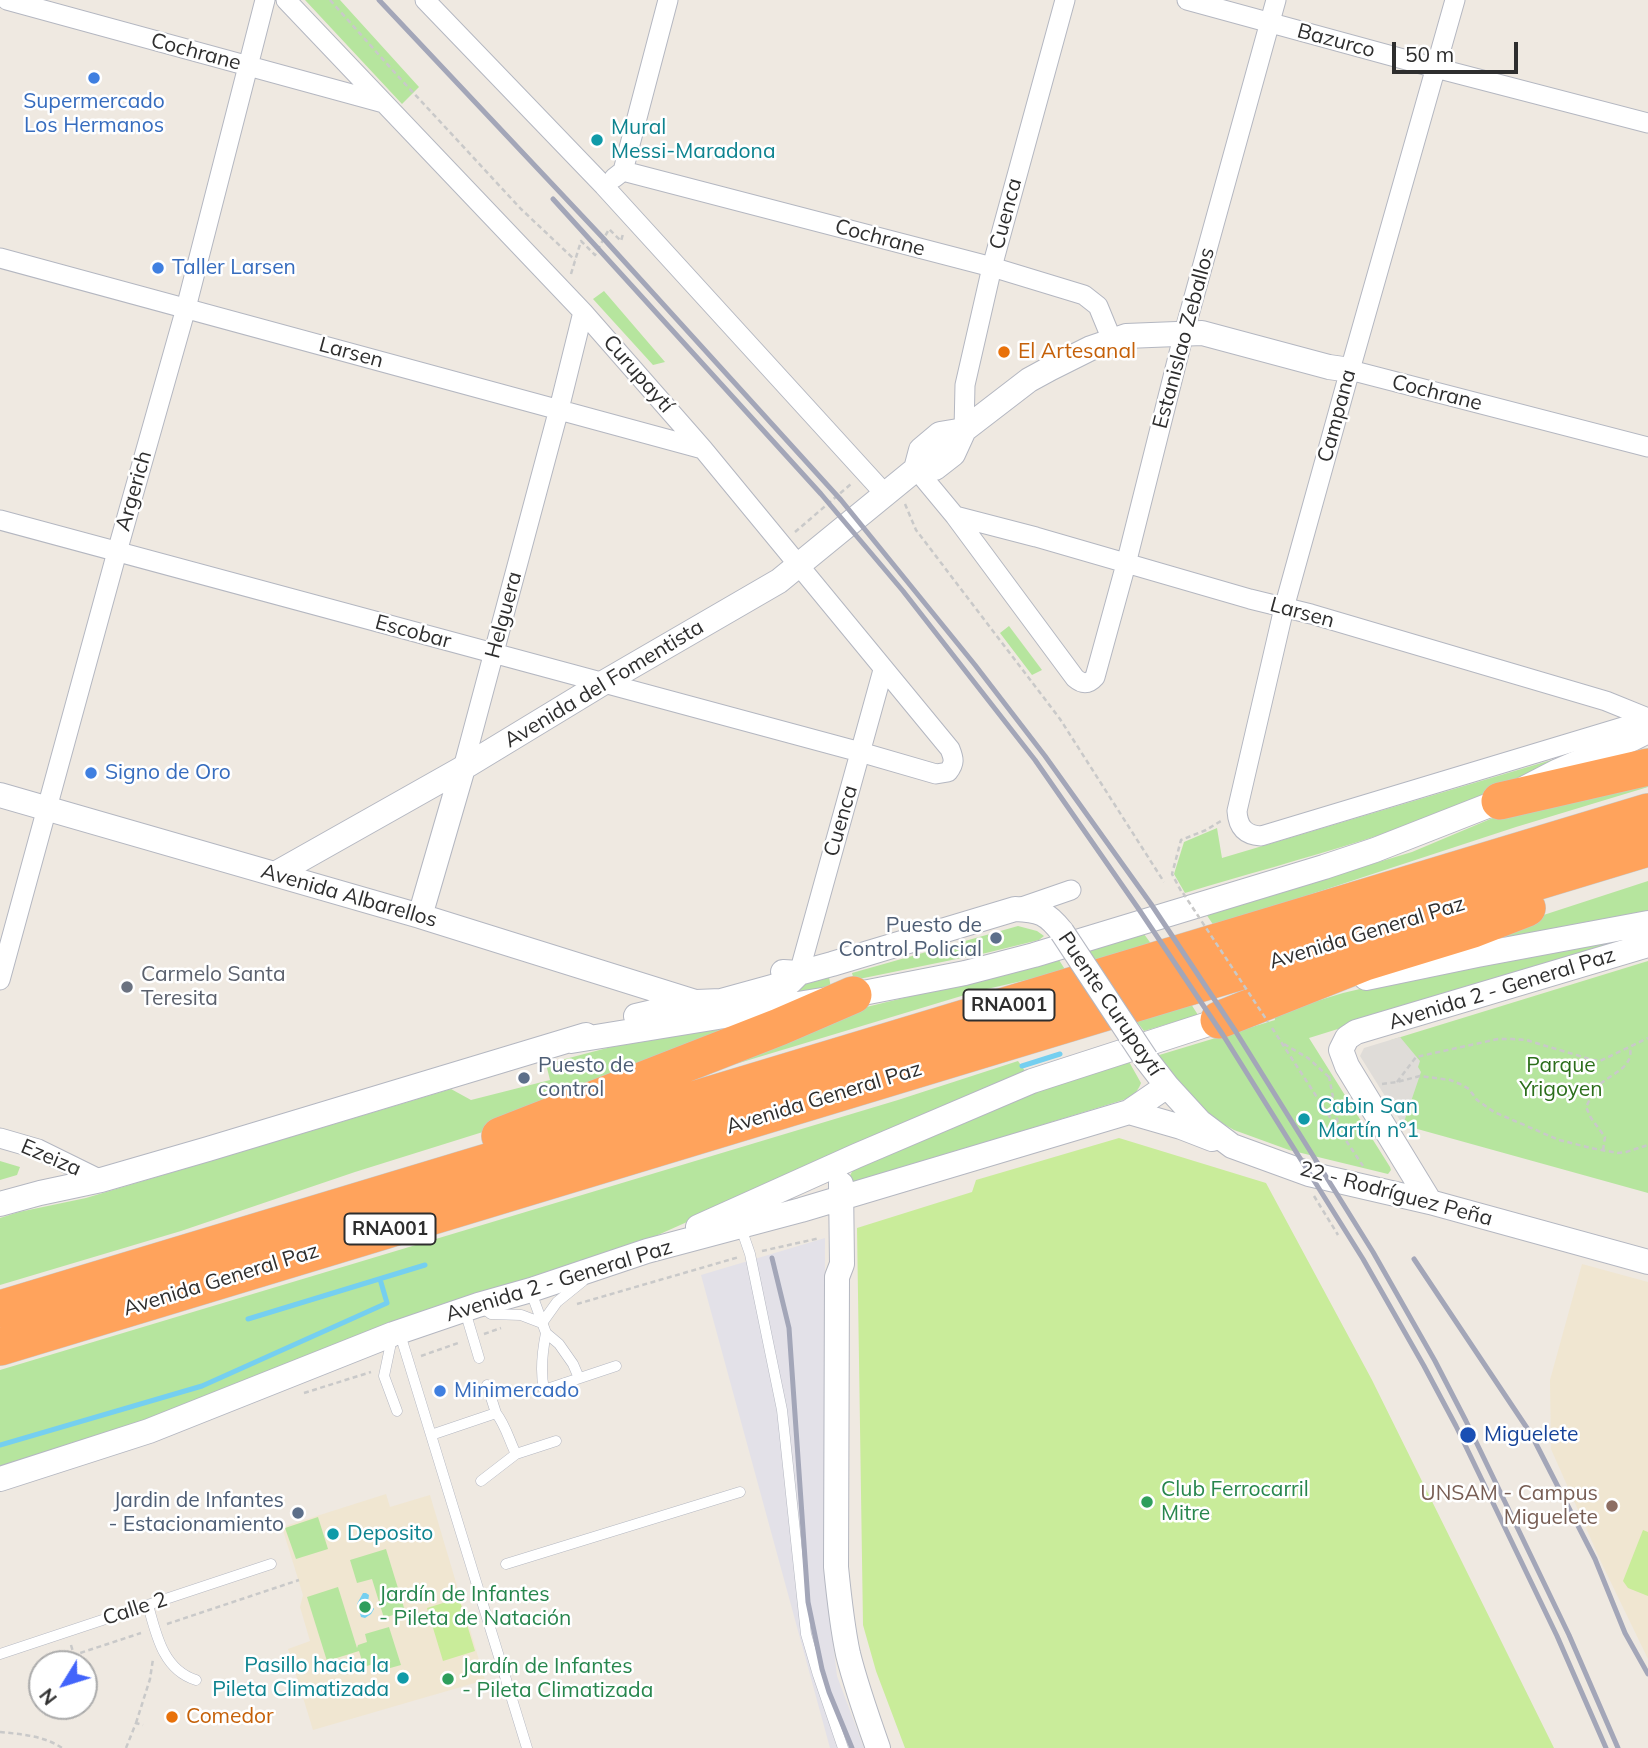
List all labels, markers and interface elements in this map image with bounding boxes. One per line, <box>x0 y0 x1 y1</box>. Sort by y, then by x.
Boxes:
street label: Bazurco <box>1294 19 1378 63</box>
street label: Cochrane <box>148 28 244 76</box>
scale bar <box>1396 28 1522 72</box>
text: 50 m <box>1405 41 1454 67</box>
marker: Supermercado Los Hermanos <box>86 70 102 86</box>
place label: Supermercado Los Hermanos <box>23 89 165 139</box>
place label: Mural Messi-Maradona <box>611 115 775 165</box>
marker: Mural Messi-Maradona <box>589 132 605 148</box>
street label: Cuenca <box>984 176 1028 252</box>
street label: Cochrane <box>832 214 928 262</box>
street label: Estanislao Zeballos <box>1148 245 1220 431</box>
place label: Taller Larsen <box>172 255 296 281</box>
marker: Taller Larsen <box>150 260 166 276</box>
street label: Curupaytí <box>597 330 679 418</box>
street label: Larsen <box>316 332 386 374</box>
place label: El Artesanal <box>1018 339 1136 365</box>
marker: El Artesanal <box>996 344 1012 360</box>
street label: Campana <box>1313 367 1361 465</box>
street label: Cochrane <box>1389 370 1485 416</box>
street label: Argerich <box>111 448 157 534</box>
street label: Helguera <box>480 569 528 661</box>
street label: Larsen <box>1267 592 1337 634</box>
street label: Escobar <box>372 610 454 654</box>
street label: Avenida del Fomentista <box>500 614 708 754</box>
place label: Signo de Oro <box>105 760 231 786</box>
marker: Signo de Oro <box>83 765 99 781</box>
street label: Cuenca <box>819 782 863 860</box>
street label: Avenida Albarellos <box>258 859 440 933</box>
street label: Avenida General Paz <box>1266 891 1468 975</box>
place label: Puesto de Control Policial <box>839 913 982 963</box>
street label: Puente Curupaytí <box>1053 927 1167 1081</box>
marker: Puesto de Control Policial <box>988 930 1004 946</box>
street label: Avenida 2 - General Paz <box>1386 943 1618 1035</box>
place label: Carmelo Santa Teresita <box>141 962 286 1012</box>
marker: Carmelo Santa Teresita <box>119 979 135 995</box>
road number: RNA001 <box>964 990 1054 1021</box>
place label: Puesto de control <box>538 1053 634 1103</box>
park label: Parque Yrigoyen <box>1520 1053 1602 1103</box>
street label: Avenida General Paz <box>723 1056 925 1140</box>
marker: Puesto de control <box>516 1070 532 1086</box>
place label: Cabin San Martín n°1 <box>1318 1094 1419 1144</box>
marker: Cabin San Martín n°1 <box>1296 1111 1312 1127</box>
street label: Ezeiza <box>17 1134 85 1182</box>
street label: 22 - Rodríguez Peña <box>1297 1156 1495 1232</box>
road number: RNA001 <box>344 1214 436 1245</box>
street label: Avenida 2 - General Paz <box>443 1235 675 1327</box>
street label: Avenida General Paz <box>120 1238 322 1322</box>
place label: Minimercado <box>454 1378 579 1404</box>
marker: Minimercado <box>432 1383 448 1399</box>
place label: Miguelete <box>1484 1422 1578 1448</box>
marker: Miguelete <box>1458 1425 1478 1445</box>
place label: Club Ferrocarril Mitre <box>1161 1477 1309 1527</box>
place label: UNSAM - Campus Miguelete <box>1420 1481 1598 1531</box>
place label: Jardin de Infantes - Estacionamiento <box>108 1488 284 1538</box>
marker: Club Ferrocarril Mitre <box>1139 1494 1155 1510</box>
marker: UNSAM - Campus Miguelete <box>1604 1498 1620 1514</box>
marker: Jardin de Infantes - Estacionamiento <box>290 1505 306 1521</box>
place label: Deposito <box>347 1521 433 1547</box>
marker: Deposito <box>325 1526 341 1542</box>
place label: Jardín de Infantes - Pileta de Natación <box>379 1582 571 1632</box>
street label: Calle 2 <box>100 1587 170 1631</box>
marker: Jardín de Infantes - Pileta de Natación <box>357 1599 373 1615</box>
north arrow <box>28 1650 98 1720</box>
place label: Pasillo hacia la Pileta Climatizada <box>212 1653 389 1703</box>
place label: Jardín de Infantes - Pileta Climatizada <box>462 1654 653 1704</box>
marker: Pasillo hacia la Pileta Climatizada <box>395 1670 411 1686</box>
marker: Jardín de Infantes - Pileta Climatizada <box>440 1671 456 1687</box>
text: N <box>34 1684 62 1710</box>
place label: Comedor <box>186 1704 274 1730</box>
marker: Comedor <box>164 1709 180 1725</box>

